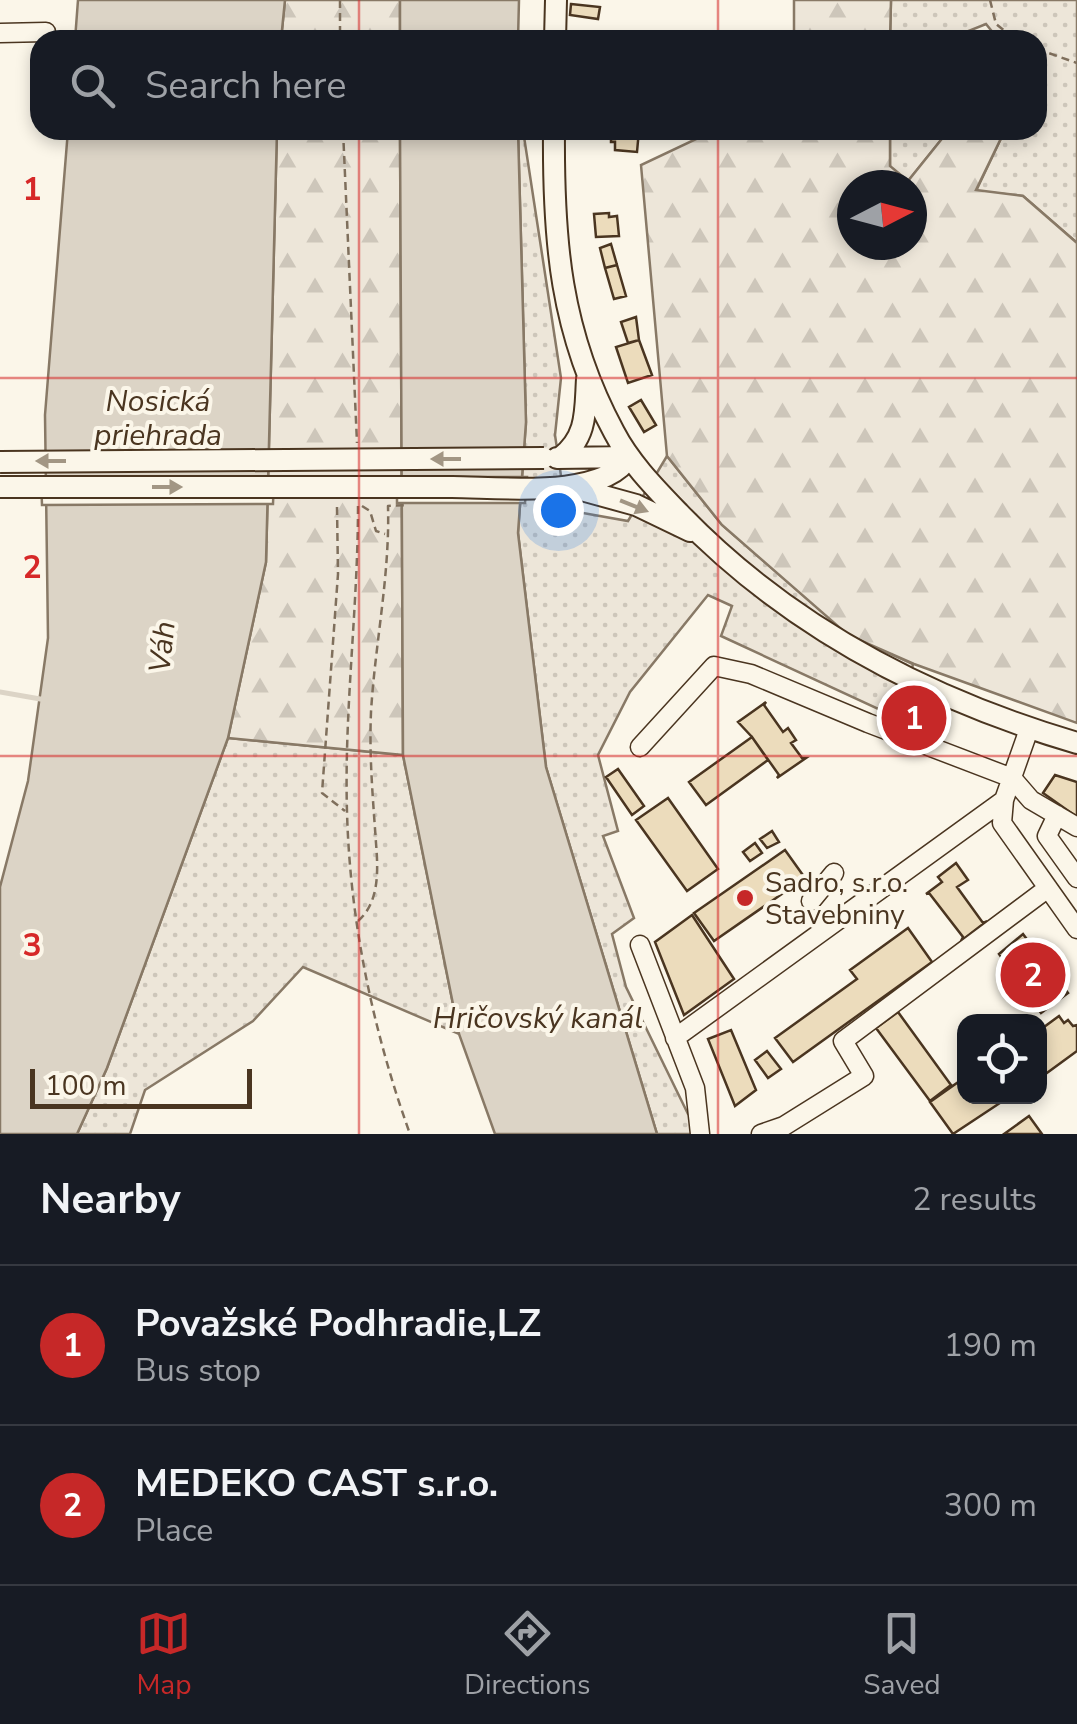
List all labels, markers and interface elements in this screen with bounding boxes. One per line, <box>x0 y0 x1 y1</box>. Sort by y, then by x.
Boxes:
search box <box>30 30 1047 140</box>
icon: search <box>65 58 120 113</box>
text: Search here <box>145 60 346 111</box>
text: 1 <box>22 168 42 211</box>
north arrow <box>837 170 927 260</box>
water label: Nosická priehrada <box>94 381 222 456</box>
one-way arrow <box>430 451 462 467</box>
one-way arrow <box>35 453 67 469</box>
one-way arrow <box>152 479 184 495</box>
your location <box>533 485 584 536</box>
one-way arrow <box>619 498 649 514</box>
text: 2 <box>22 546 42 589</box>
water label: Váh <box>139 619 186 675</box>
pin: 1 <box>882 680 946 756</box>
place label: Sadro, s.r.o. Stavebniny <box>765 864 908 934</box>
marker: Sadro, s.r.o. Stavebniny <box>734 887 756 909</box>
text: 3 <box>22 924 42 967</box>
pin: 2 <box>1000 938 1066 1012</box>
water label: Hričovský kanál <box>433 998 643 1039</box>
map controls <box>957 1014 1047 1104</box>
button: locate <box>957 1014 1047 1104</box>
scale bar <box>30 1064 252 1108</box>
text: 100 m <box>45 1067 127 1105</box>
text: Nearby <box>40 1171 181 1228</box>
text: 2 results <box>912 1178 1037 1221</box>
text: Považské Podhradie,LZ <box>135 1298 541 1349</box>
text: 1 <box>63 1324 82 1367</box>
text: 190 m <box>944 1324 1037 1367</box>
text: Bus stop <box>135 1349 261 1392</box>
text: MEDEKO CAST s.r.o. <box>135 1458 498 1509</box>
text: 2 <box>63 1484 82 1527</box>
text: 300 m <box>944 1484 1037 1527</box>
text: Place <box>135 1509 213 1552</box>
tab: Map <box>136 1606 191 1704</box>
tab: Directions <box>464 1606 590 1704</box>
tab: Saved <box>863 1606 941 1704</box>

